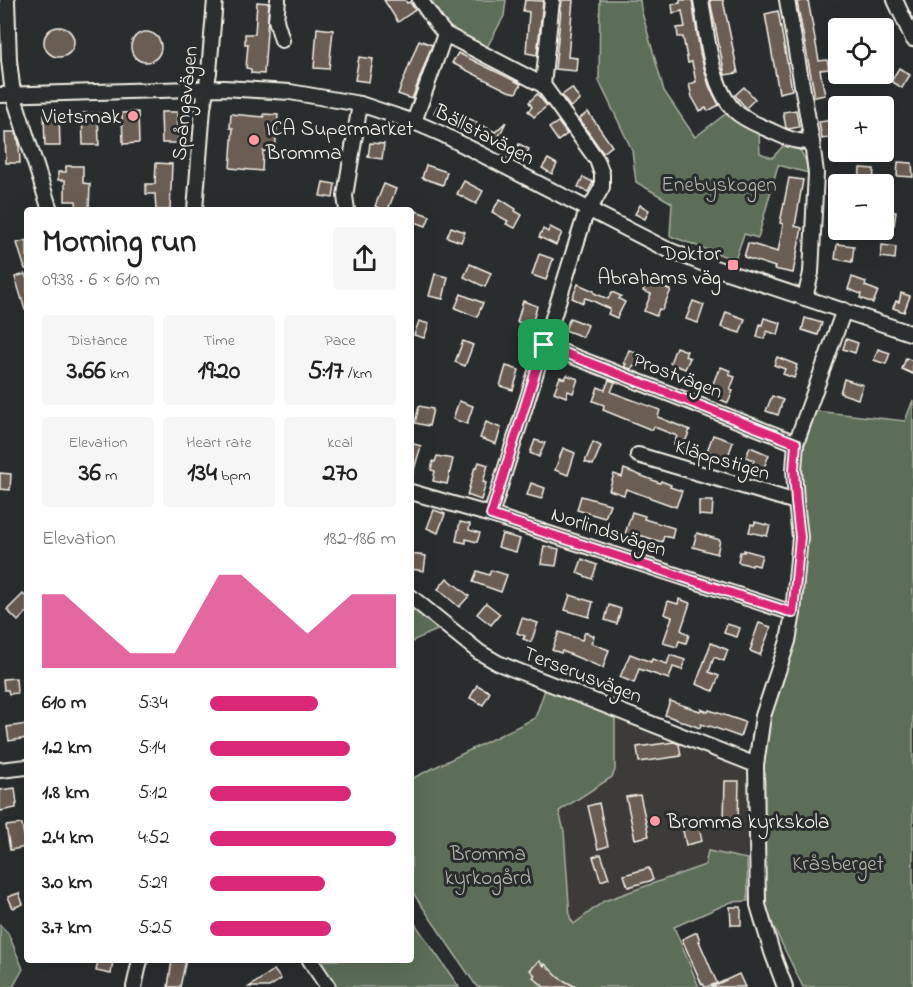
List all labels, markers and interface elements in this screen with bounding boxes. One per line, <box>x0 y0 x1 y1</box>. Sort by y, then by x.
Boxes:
map controls <box>828 18 894 240</box>
button: locate <box>828 18 894 84</box>
street label: Spångavägen <box>165 44 209 162</box>
button: + <box>828 96 894 162</box>
street label: Bällstavägen <box>427 97 539 176</box>
place label: Vietsmak <box>41 103 122 133</box>
marker: Vietsmak <box>126 109 140 123</box>
place label: ICA Supermarket Bromma <box>265 115 413 169</box>
marker: ICA Supermarket Bromma <box>247 133 261 147</box>
park label: Enebyskogen <box>661 171 777 203</box>
button: − <box>828 174 894 240</box>
text: Morning run <box>42 219 196 267</box>
button: share <box>333 227 396 290</box>
place label: Doktor Abrahams väg <box>597 240 721 296</box>
marker: Doktor Abrahams väg <box>726 258 740 272</box>
text: 09:38 · 6 × 610 m <box>42 266 160 295</box>
pin <box>518 319 569 370</box>
icon: arrive <box>527 328 560 361</box>
text: Distance <box>69 329 127 353</box>
text: Time <box>203 329 235 353</box>
text: Pace <box>324 329 356 353</box>
street label: Prostvägen <box>627 346 727 410</box>
text: 3.66 <box>67 353 106 391</box>
text: 19:20 <box>198 353 240 391</box>
text: 5:17 <box>308 353 344 391</box>
text: km <box>106 362 129 386</box>
text: /km <box>344 362 372 386</box>
text: Elevation <box>69 431 127 455</box>
text: Heart rate <box>186 431 252 455</box>
text: kcal <box>327 431 353 455</box>
street label: Kläppstigen <box>671 432 774 491</box>
text: 36 <box>79 455 101 493</box>
text: 134 <box>187 455 217 493</box>
text: 270 <box>323 455 357 493</box>
text: m <box>101 464 117 488</box>
text: bpm <box>217 464 251 488</box>
street label: Norlindsvägen <box>546 500 670 568</box>
text: Elevation <box>42 525 116 554</box>
text: 182–186 m <box>323 525 396 554</box>
street label: Terserusvägen <box>518 639 646 714</box>
text: 610 m <box>42 689 86 718</box>
text: 5:34 <box>138 689 168 718</box>
text: 1.2 km <box>42 734 92 763</box>
text: 5:14 <box>138 734 166 763</box>
text: 1.8 km <box>42 779 89 808</box>
text: 5:12 <box>138 779 167 808</box>
place label: Bromma kyrkskola <box>666 808 829 840</box>
marker: Bromma kyrkskola <box>648 814 662 828</box>
text: 2.4 km <box>42 824 94 853</box>
text: 4:52 <box>138 824 169 853</box>
park label: Bromma kyrkogård <box>445 840 531 896</box>
park label: Kråsberget <box>792 850 884 882</box>
text: 3.0 km <box>42 869 92 898</box>
text: 5:29 <box>138 869 167 898</box>
text: 3.7 km <box>42 914 92 943</box>
text: 5:25 <box>138 914 173 943</box>

